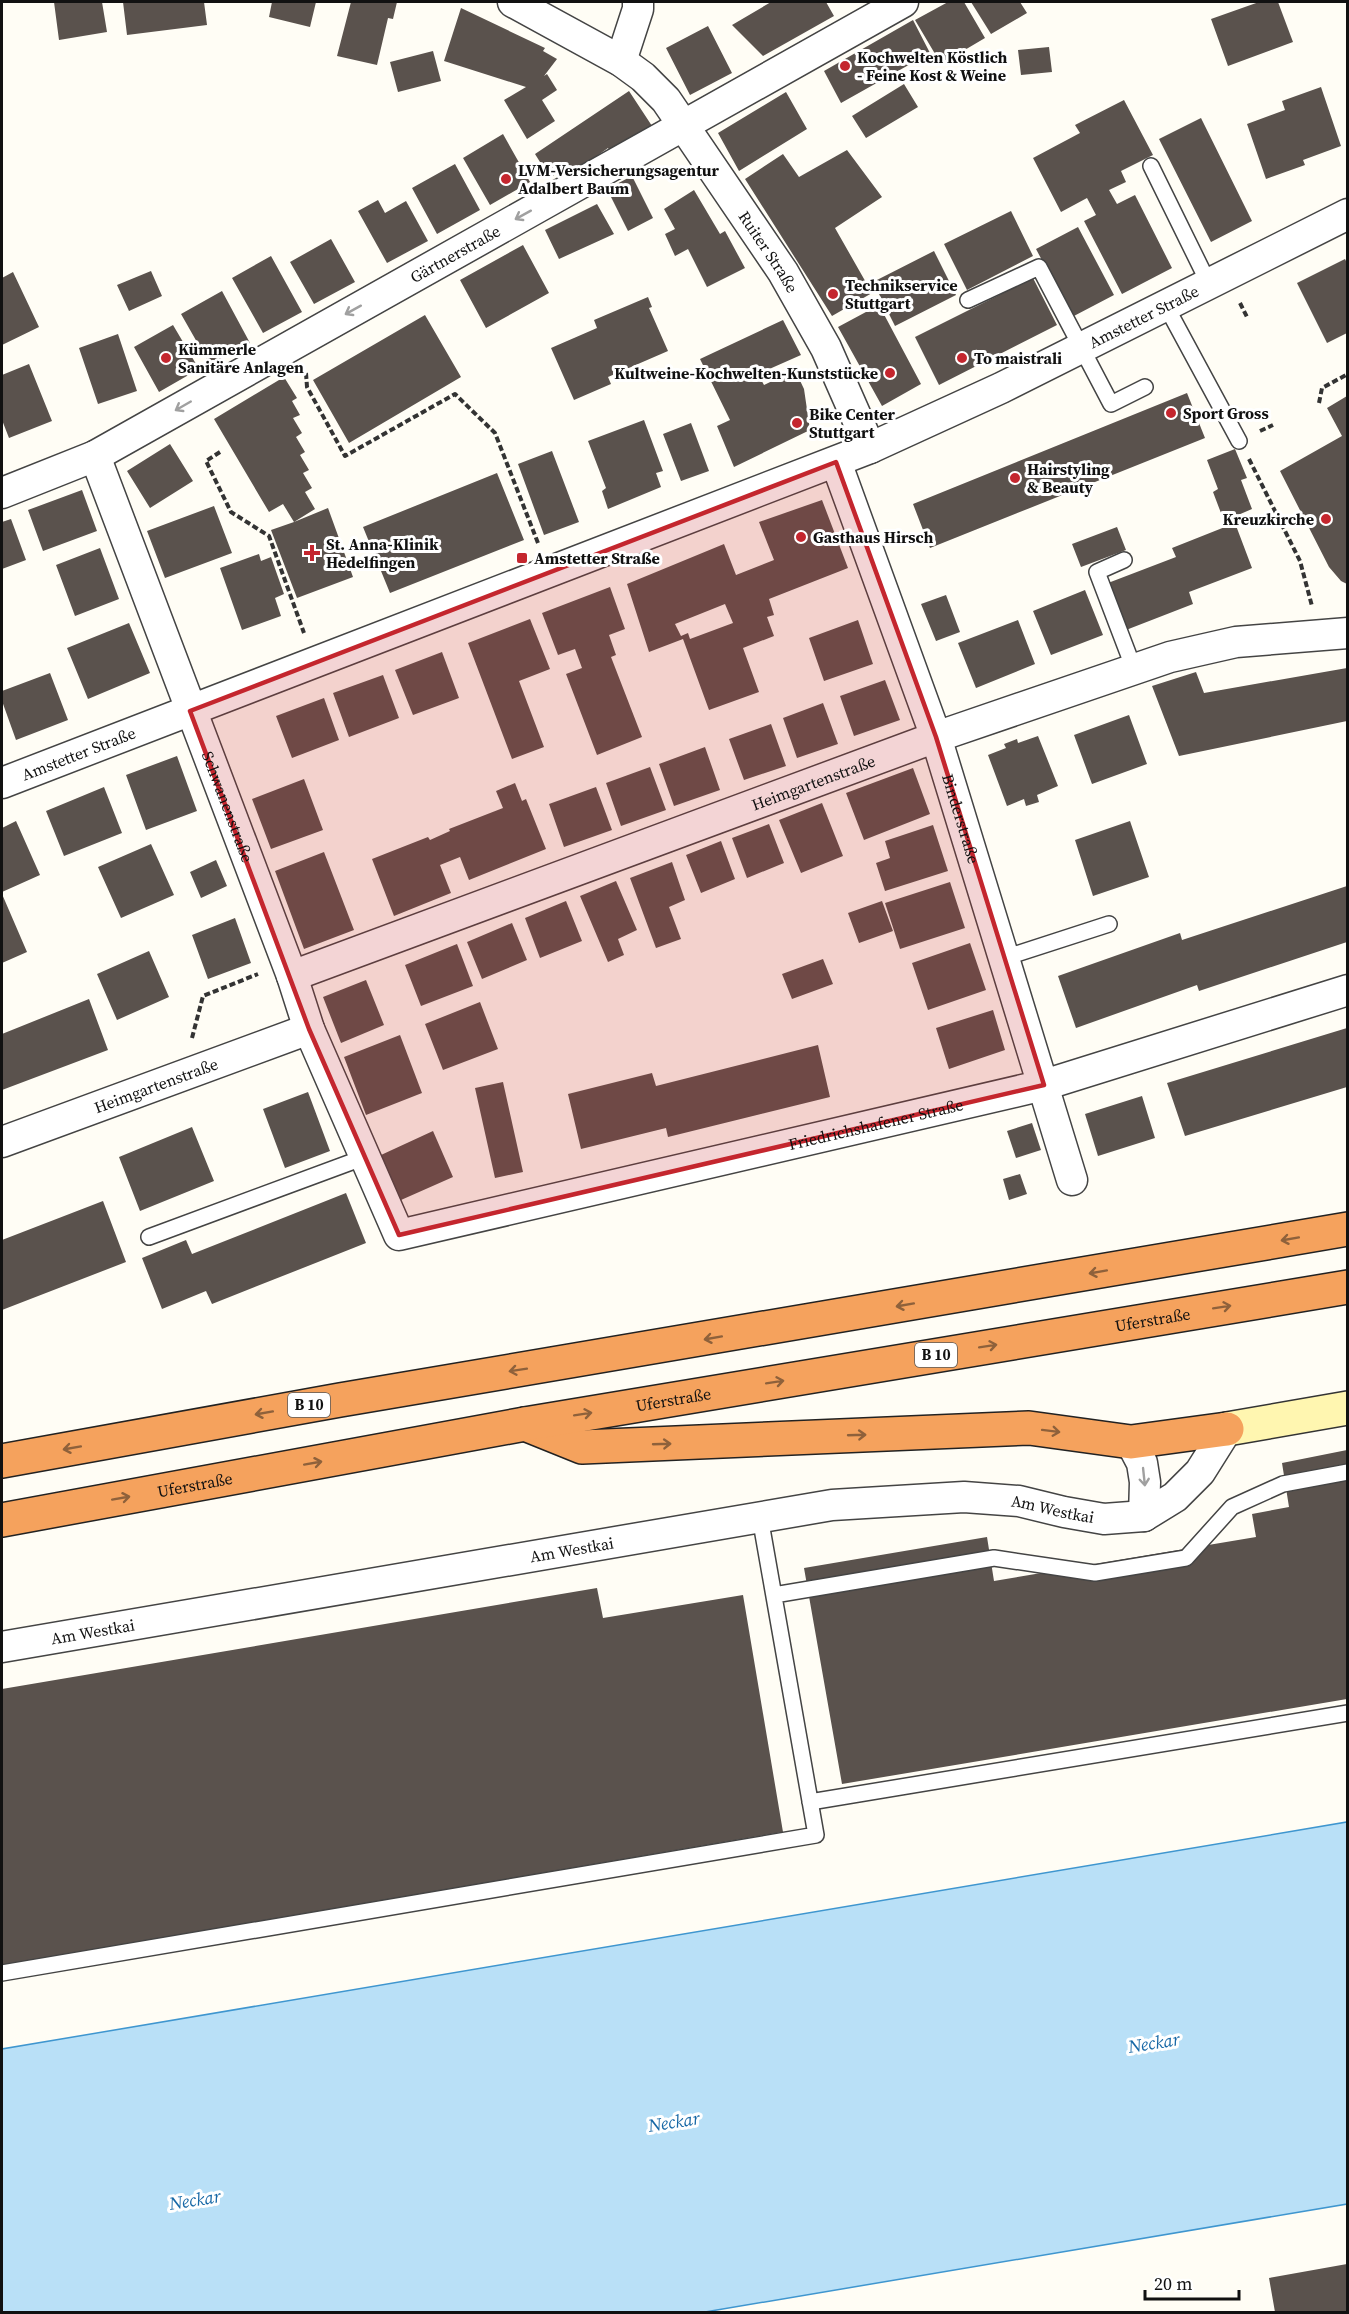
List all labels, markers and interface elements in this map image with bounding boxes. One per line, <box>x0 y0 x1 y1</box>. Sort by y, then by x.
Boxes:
place label: Kochwelten Köstlich - Feine Kost & Weine <box>857 46 1008 86</box>
marker: Kochwelten Köstlich - Feine Kost & Weine <box>838 59 852 73</box>
place label: LVM-Versicherungsagentur Adalbert Baum <box>518 159 719 199</box>
marker: LVM-Versicherungsagentur Adalbert Baum <box>499 172 513 186</box>
street label: Ruiter Straße <box>734 206 803 297</box>
one-way arrow <box>515 209 532 221</box>
street label: Gärtnerstraße <box>406 220 504 288</box>
place label: Technikservice Stuttgart <box>845 274 958 314</box>
street label: Amstetter Straße <box>1085 280 1202 353</box>
marker: Technikservice Stuttgart <box>826 287 840 301</box>
one-way arrow <box>344 305 361 317</box>
place label: Kümmerle Sanitäre Anlagen <box>178 338 304 378</box>
place label: To maistrali <box>974 347 1062 369</box>
marker: Kümmerle Sanitäre Anlagen <box>159 351 173 365</box>
marker: To maistrali <box>955 351 969 365</box>
place label: Kultweine-Kochwelten-Kunststücke <box>614 362 878 384</box>
marker: Kultweine-Kochwelten-Kunststücke <box>883 366 897 380</box>
one-way arrow <box>175 400 192 412</box>
place label: Sport Gross <box>1183 402 1269 424</box>
place label: Bike Center Stuttgart <box>809 403 896 443</box>
marker: Sport Gross <box>1164 406 1178 420</box>
marker: Bike Center Stuttgart <box>790 416 804 430</box>
place label: Hairstyling & Beauty <box>1027 458 1110 498</box>
marker: Hairstyling & Beauty <box>1008 471 1022 485</box>
place label: Kreuzkirche <box>1222 508 1314 530</box>
marker: Kreuzkirche <box>1319 512 1333 526</box>
place label: Gasthaus Hirsch <box>813 526 933 548</box>
marker: Gasthaus Hirsch <box>794 530 808 544</box>
place label: St. Anna-Klinik Hedelfingen <box>326 533 439 573</box>
marker: St. Anna-Klinik Hedelfingen <box>303 544 321 562</box>
place label: Amstetter Straße <box>534 547 660 569</box>
marker: Amstetter Straße <box>515 551 529 565</box>
street label: Amstetter Straße <box>18 722 139 785</box>
street label: Schwanenstraße <box>197 748 259 865</box>
street label: Heimgartenstraße <box>748 750 878 816</box>
street label: Binderstraße <box>937 771 985 866</box>
street label: Heimgartenstraße <box>91 1052 221 1118</box>
street label: Friedrichshafener Straße <box>786 1093 965 1155</box>
one-way arrow <box>1280 1234 1300 1245</box>
one-way arrow <box>1088 1267 1108 1278</box>
one-way arrow <box>896 1300 916 1311</box>
street label: Uferstraße <box>1113 1302 1192 1337</box>
one-way arrow <box>1212 1302 1231 1313</box>
one-way arrow <box>704 1333 724 1344</box>
one-way arrow <box>978 1341 998 1352</box>
road number: B 10 <box>915 1343 957 1367</box>
one-way arrow <box>509 1365 529 1376</box>
one-way arrow <box>765 1376 785 1387</box>
street label: Uferstraße <box>634 1382 713 1416</box>
road number: B 10 <box>288 1393 330 1417</box>
one-way arrow <box>255 1408 274 1419</box>
one-way arrow <box>573 1408 592 1419</box>
one-way arrow <box>1041 1426 1061 1437</box>
one-way arrow <box>846 1430 866 1441</box>
one-way arrow <box>651 1438 671 1449</box>
one-way arrow <box>63 1443 82 1454</box>
one-way arrow <box>302 1457 322 1468</box>
street label: Uferstraße <box>155 1467 234 1502</box>
one-way arrow <box>1139 1467 1150 1487</box>
street label: Am Westkai <box>1010 1489 1096 1528</box>
one-way arrow <box>111 1492 130 1503</box>
street label: Am Westkai <box>528 1532 615 1568</box>
street label: Am Westkai <box>49 1613 136 1649</box>
water label: Neckar <box>1125 2026 1182 2059</box>
water label: Neckar <box>645 2105 702 2138</box>
water label: Neckar <box>166 2183 223 2216</box>
scale bar <box>1145 2263 1240 2301</box>
text: 20 m <box>1154 2271 1192 2296</box>

